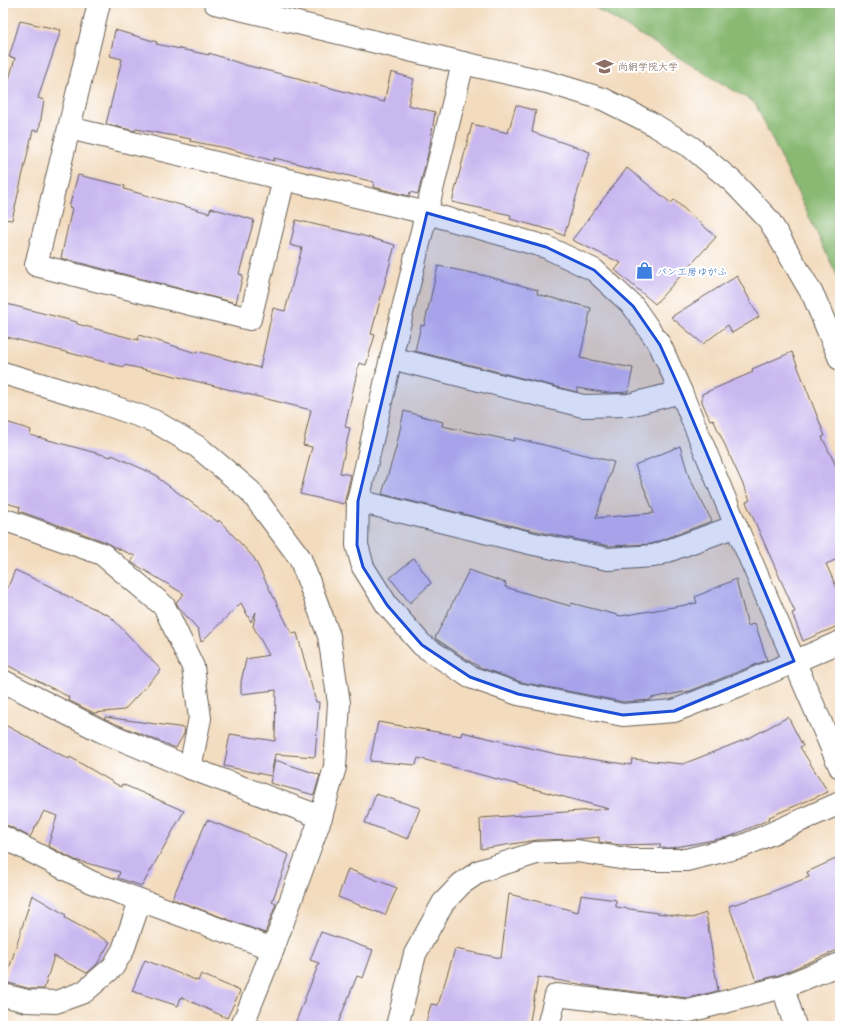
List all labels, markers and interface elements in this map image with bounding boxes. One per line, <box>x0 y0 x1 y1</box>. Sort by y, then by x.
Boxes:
school or university icon: 尚絅学院大学 <box>595 56 615 76</box>
place label: 尚絅学院大学 <box>618 59 678 73</box>
shop icon: パン工房ゆがふ <box>634 261 654 281</box>
place label: パン工房ゆがふ <box>657 264 727 278</box>

